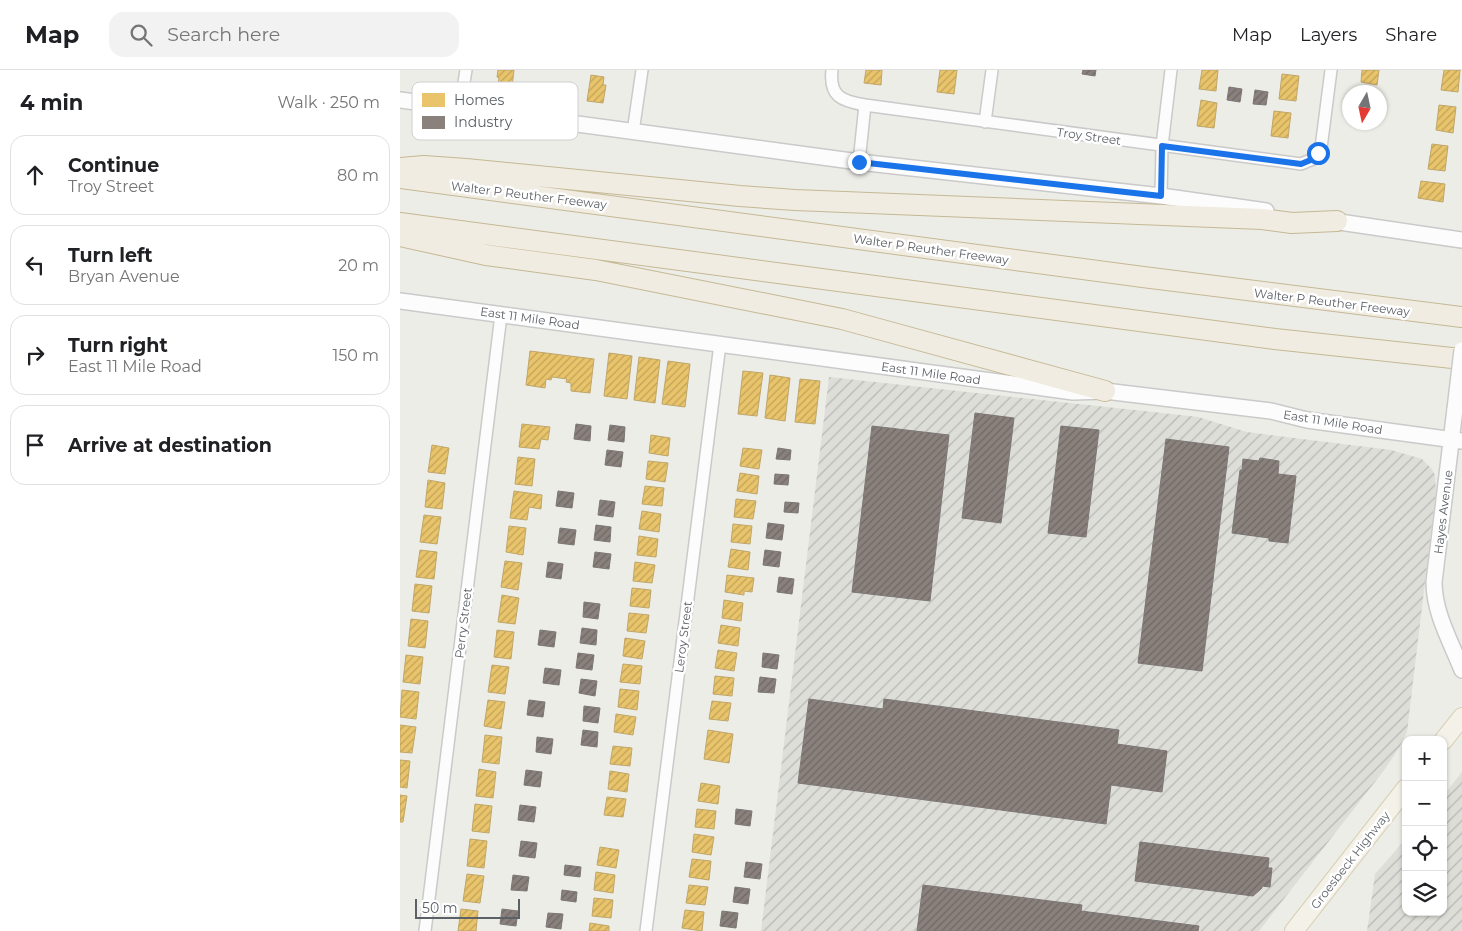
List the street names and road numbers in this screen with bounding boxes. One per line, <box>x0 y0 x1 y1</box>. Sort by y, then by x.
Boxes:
street label: Troy Street <box>1056 124 1122 148</box>
street label: Walter P Reuther Freeway <box>450 178 608 212</box>
street label: Walter P Reuther Freeway <box>852 231 1010 267</box>
street label: Walter P Reuther Freeway <box>1253 285 1411 319</box>
street label: East 11 Mile Road <box>479 304 581 332</box>
street label: East 11 Mile Road <box>880 359 982 387</box>
street label: East 11 Mile Road <box>1282 407 1384 437</box>
street label: Hayes Avenue <box>1430 469 1456 555</box>
street label: Perry Street <box>451 587 475 659</box>
street label: Leroy Street <box>671 600 695 674</box>
street label: Groesbeck Highway <box>1307 808 1393 912</box>

